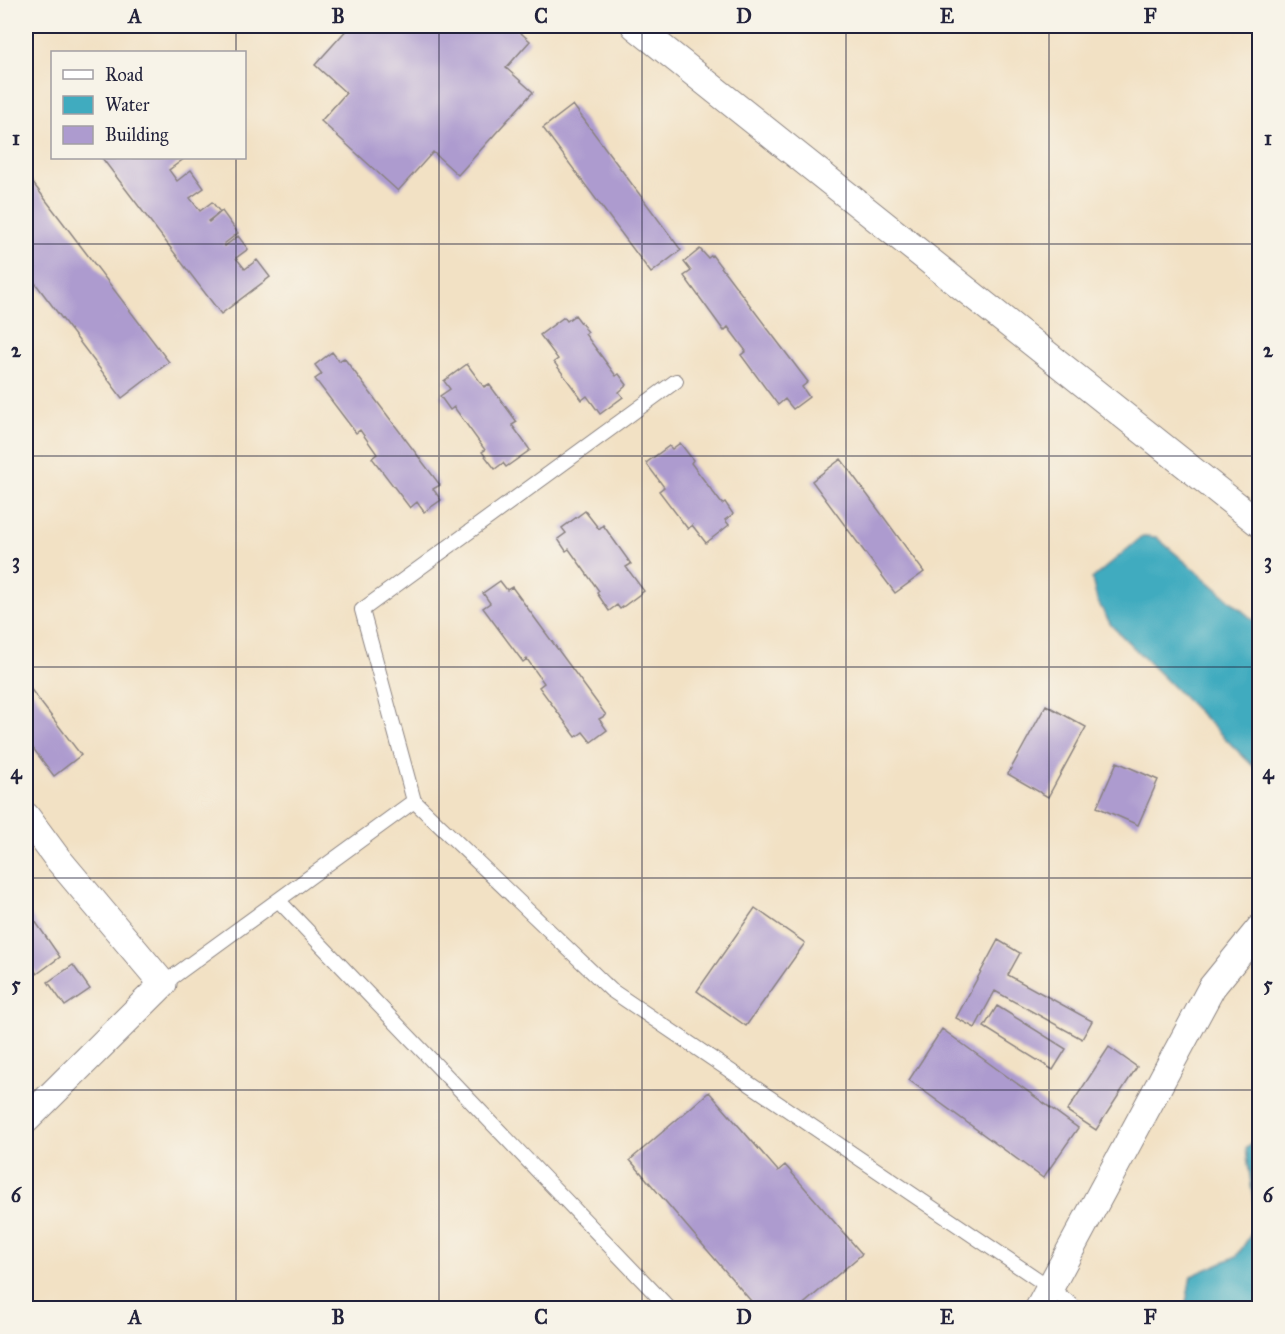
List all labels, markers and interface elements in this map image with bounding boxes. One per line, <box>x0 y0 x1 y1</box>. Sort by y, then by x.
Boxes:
text: A <box>126 4 142 28</box>
text: B <box>331 4 345 28</box>
text: C <box>534 4 548 28</box>
text: D <box>736 4 752 28</box>
text: E <box>940 4 955 28</box>
text: F <box>1143 4 1157 28</box>
legend <box>51 51 246 159</box>
text: Road <box>105 64 143 86</box>
text: Water <box>105 94 150 116</box>
text: Building <box>105 124 169 147</box>
text: 1 <box>12 126 20 150</box>
text: 1 <box>1264 126 1272 150</box>
text: 2 <box>11 338 22 362</box>
text: 2 <box>1263 338 1274 362</box>
text: 3 <box>12 549 20 574</box>
text: 3 <box>1264 549 1272 574</box>
text: 4 <box>10 760 22 785</box>
text: 4 <box>1262 760 1274 785</box>
text: 5 <box>11 972 21 996</box>
text: 5 <box>1263 972 1273 996</box>
text: 6 <box>11 1183 23 1207</box>
text: 6 <box>1263 1183 1275 1207</box>
text: A <box>126 1305 142 1329</box>
text: B <box>331 1305 345 1329</box>
text: C <box>534 1305 548 1329</box>
text: D <box>736 1305 752 1329</box>
text: E <box>940 1305 955 1329</box>
text: F <box>1143 1305 1157 1329</box>

